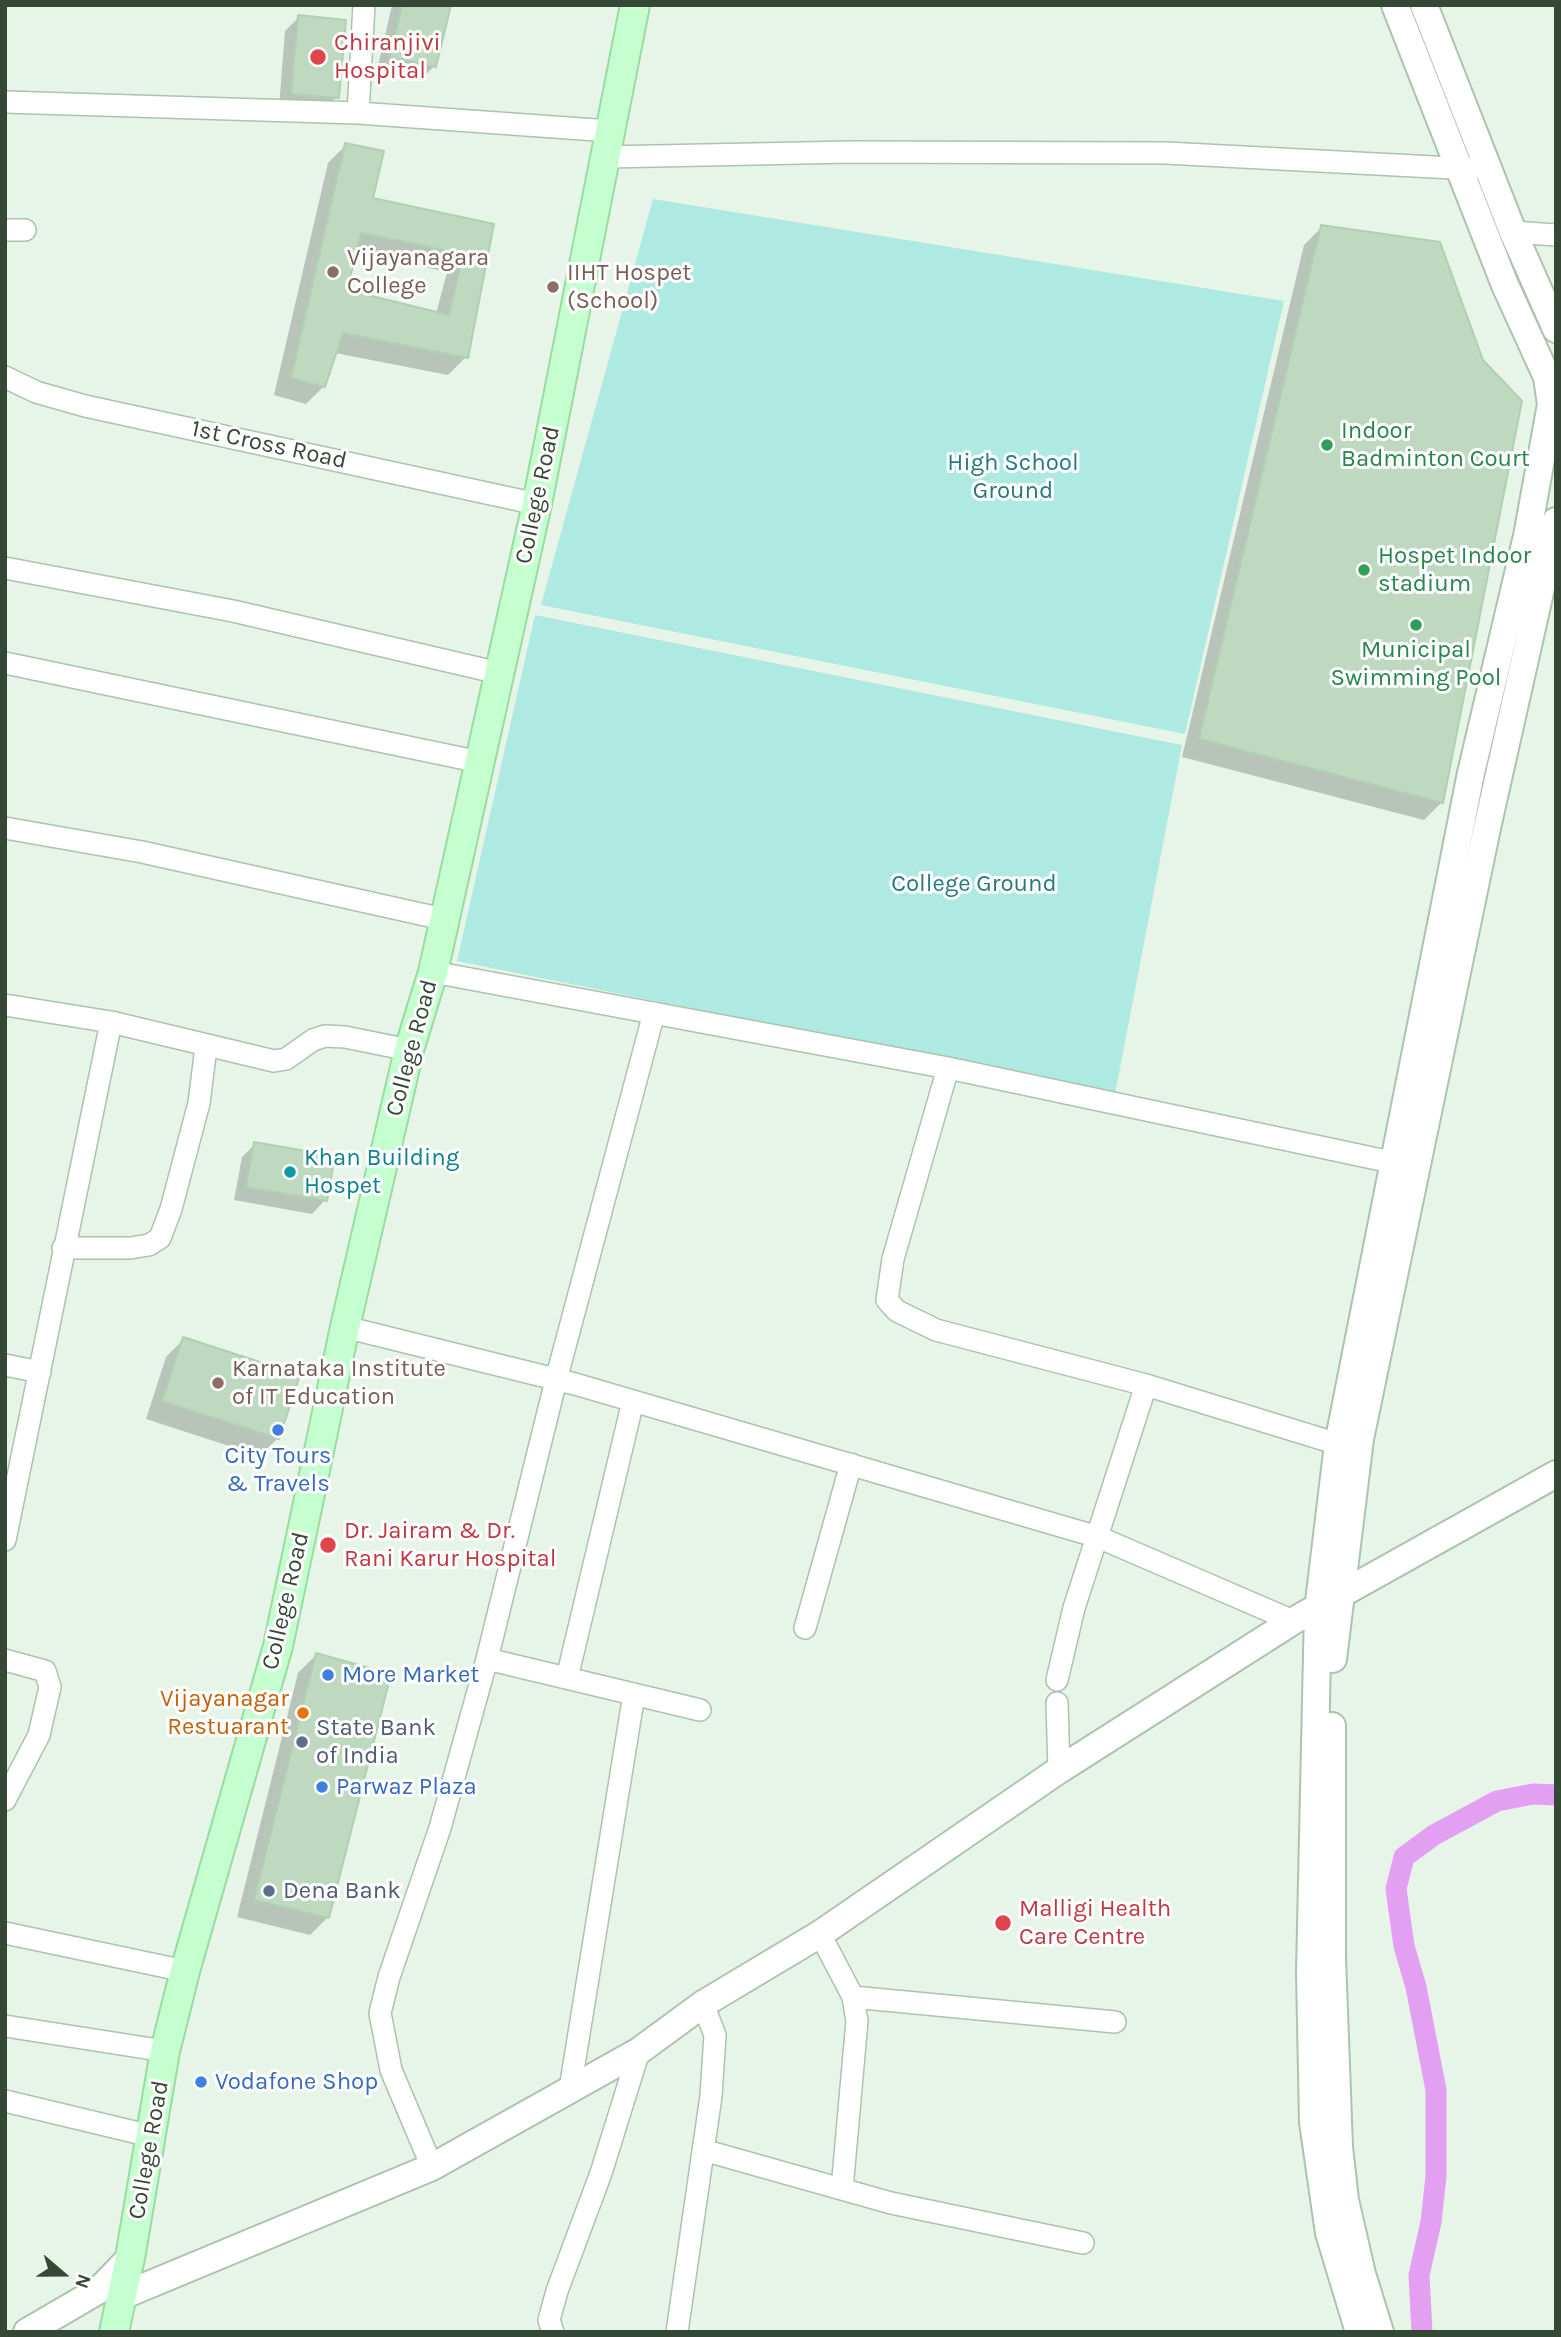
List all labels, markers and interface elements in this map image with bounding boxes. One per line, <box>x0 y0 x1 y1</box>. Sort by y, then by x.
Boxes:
place label: Chiranjivi Hospital <box>334 29 441 85</box>
marker: Chiranjivi Hospital <box>308 47 328 67</box>
place label: Vijayanagara College <box>347 244 489 300</box>
place label: IIHT Hospet (School) <box>567 259 691 315</box>
marker: Vijayanagara College <box>325 264 341 280</box>
marker: IIHT Hospet (School) <box>545 279 561 295</box>
street label: 1st Cross Road <box>189 414 349 476</box>
place label: Indoor Badminton Court <box>1341 417 1530 473</box>
street label: College Road <box>509 423 567 567</box>
marker: Indoor Badminton Court <box>1319 437 1335 453</box>
park label: High School Ground <box>947 449 1079 505</box>
place label: Hospet Indoor stadium <box>1378 542 1531 598</box>
marker: Hospet Indoor stadium <box>1356 562 1372 578</box>
marker: Municipal Swimming Pool <box>1408 617 1424 633</box>
place label: Municipal Swimming Pool <box>1330 636 1502 692</box>
park label: College Ground <box>891 870 1057 898</box>
street label: College Road <box>380 976 444 1120</box>
place label: Khan Building Hospet <box>304 1144 459 1200</box>
marker: Khan Building Hospet <box>282 1164 298 1180</box>
place label: Karnataka Institute of IT Education <box>232 1355 446 1411</box>
marker: Karnataka Institute of IT Education <box>210 1375 226 1391</box>
marker: City Tours & Travels <box>270 1422 286 1438</box>
place label: City Tours & Travels <box>225 1442 331 1498</box>
place label: Dr. Jairam & Dr. Rani Karur Hospital <box>344 1517 557 1573</box>
street label: College Road <box>256 1529 316 1673</box>
marker: Dr. Jairam & Dr. Rani Karur Hospital <box>318 1535 338 1555</box>
place label: More Market <box>342 1661 479 1689</box>
marker: More Market <box>320 1667 336 1683</box>
place label: Vijayanagar Restuarant <box>160 1685 289 1741</box>
marker: Vijayanagar Restuarant <box>295 1705 311 1721</box>
place label: State Bank of India <box>316 1714 436 1770</box>
marker: State Bank of India <box>294 1734 310 1750</box>
place label: Parwaz Plaza <box>336 1773 477 1801</box>
marker: Parwaz Plaza <box>314 1779 330 1795</box>
place label: Dena Bank <box>283 1877 401 1905</box>
marker: Dena Bank <box>261 1883 277 1899</box>
place label: Malligi Health Care Centre <box>1019 1895 1171 1951</box>
marker: Malligi Health Care Centre <box>993 1913 1013 1933</box>
place label: Vodafone Shop <box>215 2068 378 2096</box>
marker: Vodafone Shop <box>193 2074 209 2090</box>
street label: College Road <box>123 2078 175 2222</box>
north arrow <box>28 2239 98 2309</box>
text: N <box>70 2271 95 2291</box>

